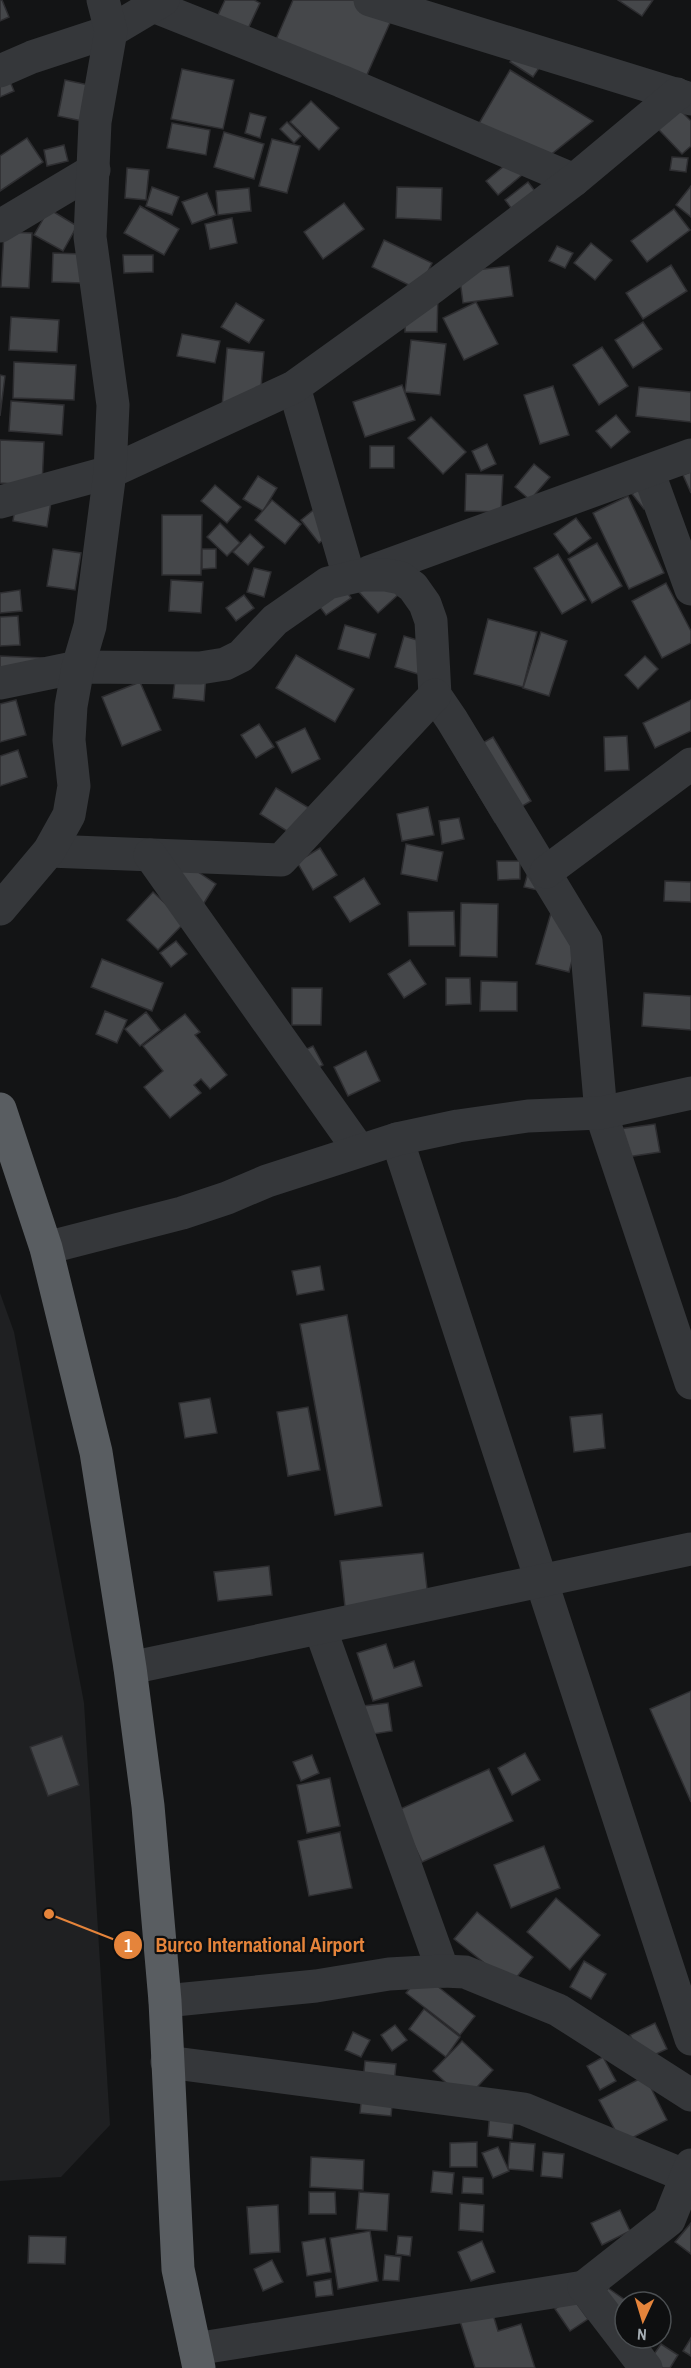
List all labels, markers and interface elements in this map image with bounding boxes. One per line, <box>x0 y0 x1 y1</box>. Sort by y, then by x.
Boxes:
callout: Burco International Airport <box>113 1926 377 1964</box>
text: Burco International Airport <box>156 1931 365 1958</box>
text: 1 <box>124 1933 133 1958</box>
north arrow <box>613 2290 673 2350</box>
text: N <box>636 2324 647 2346</box>

